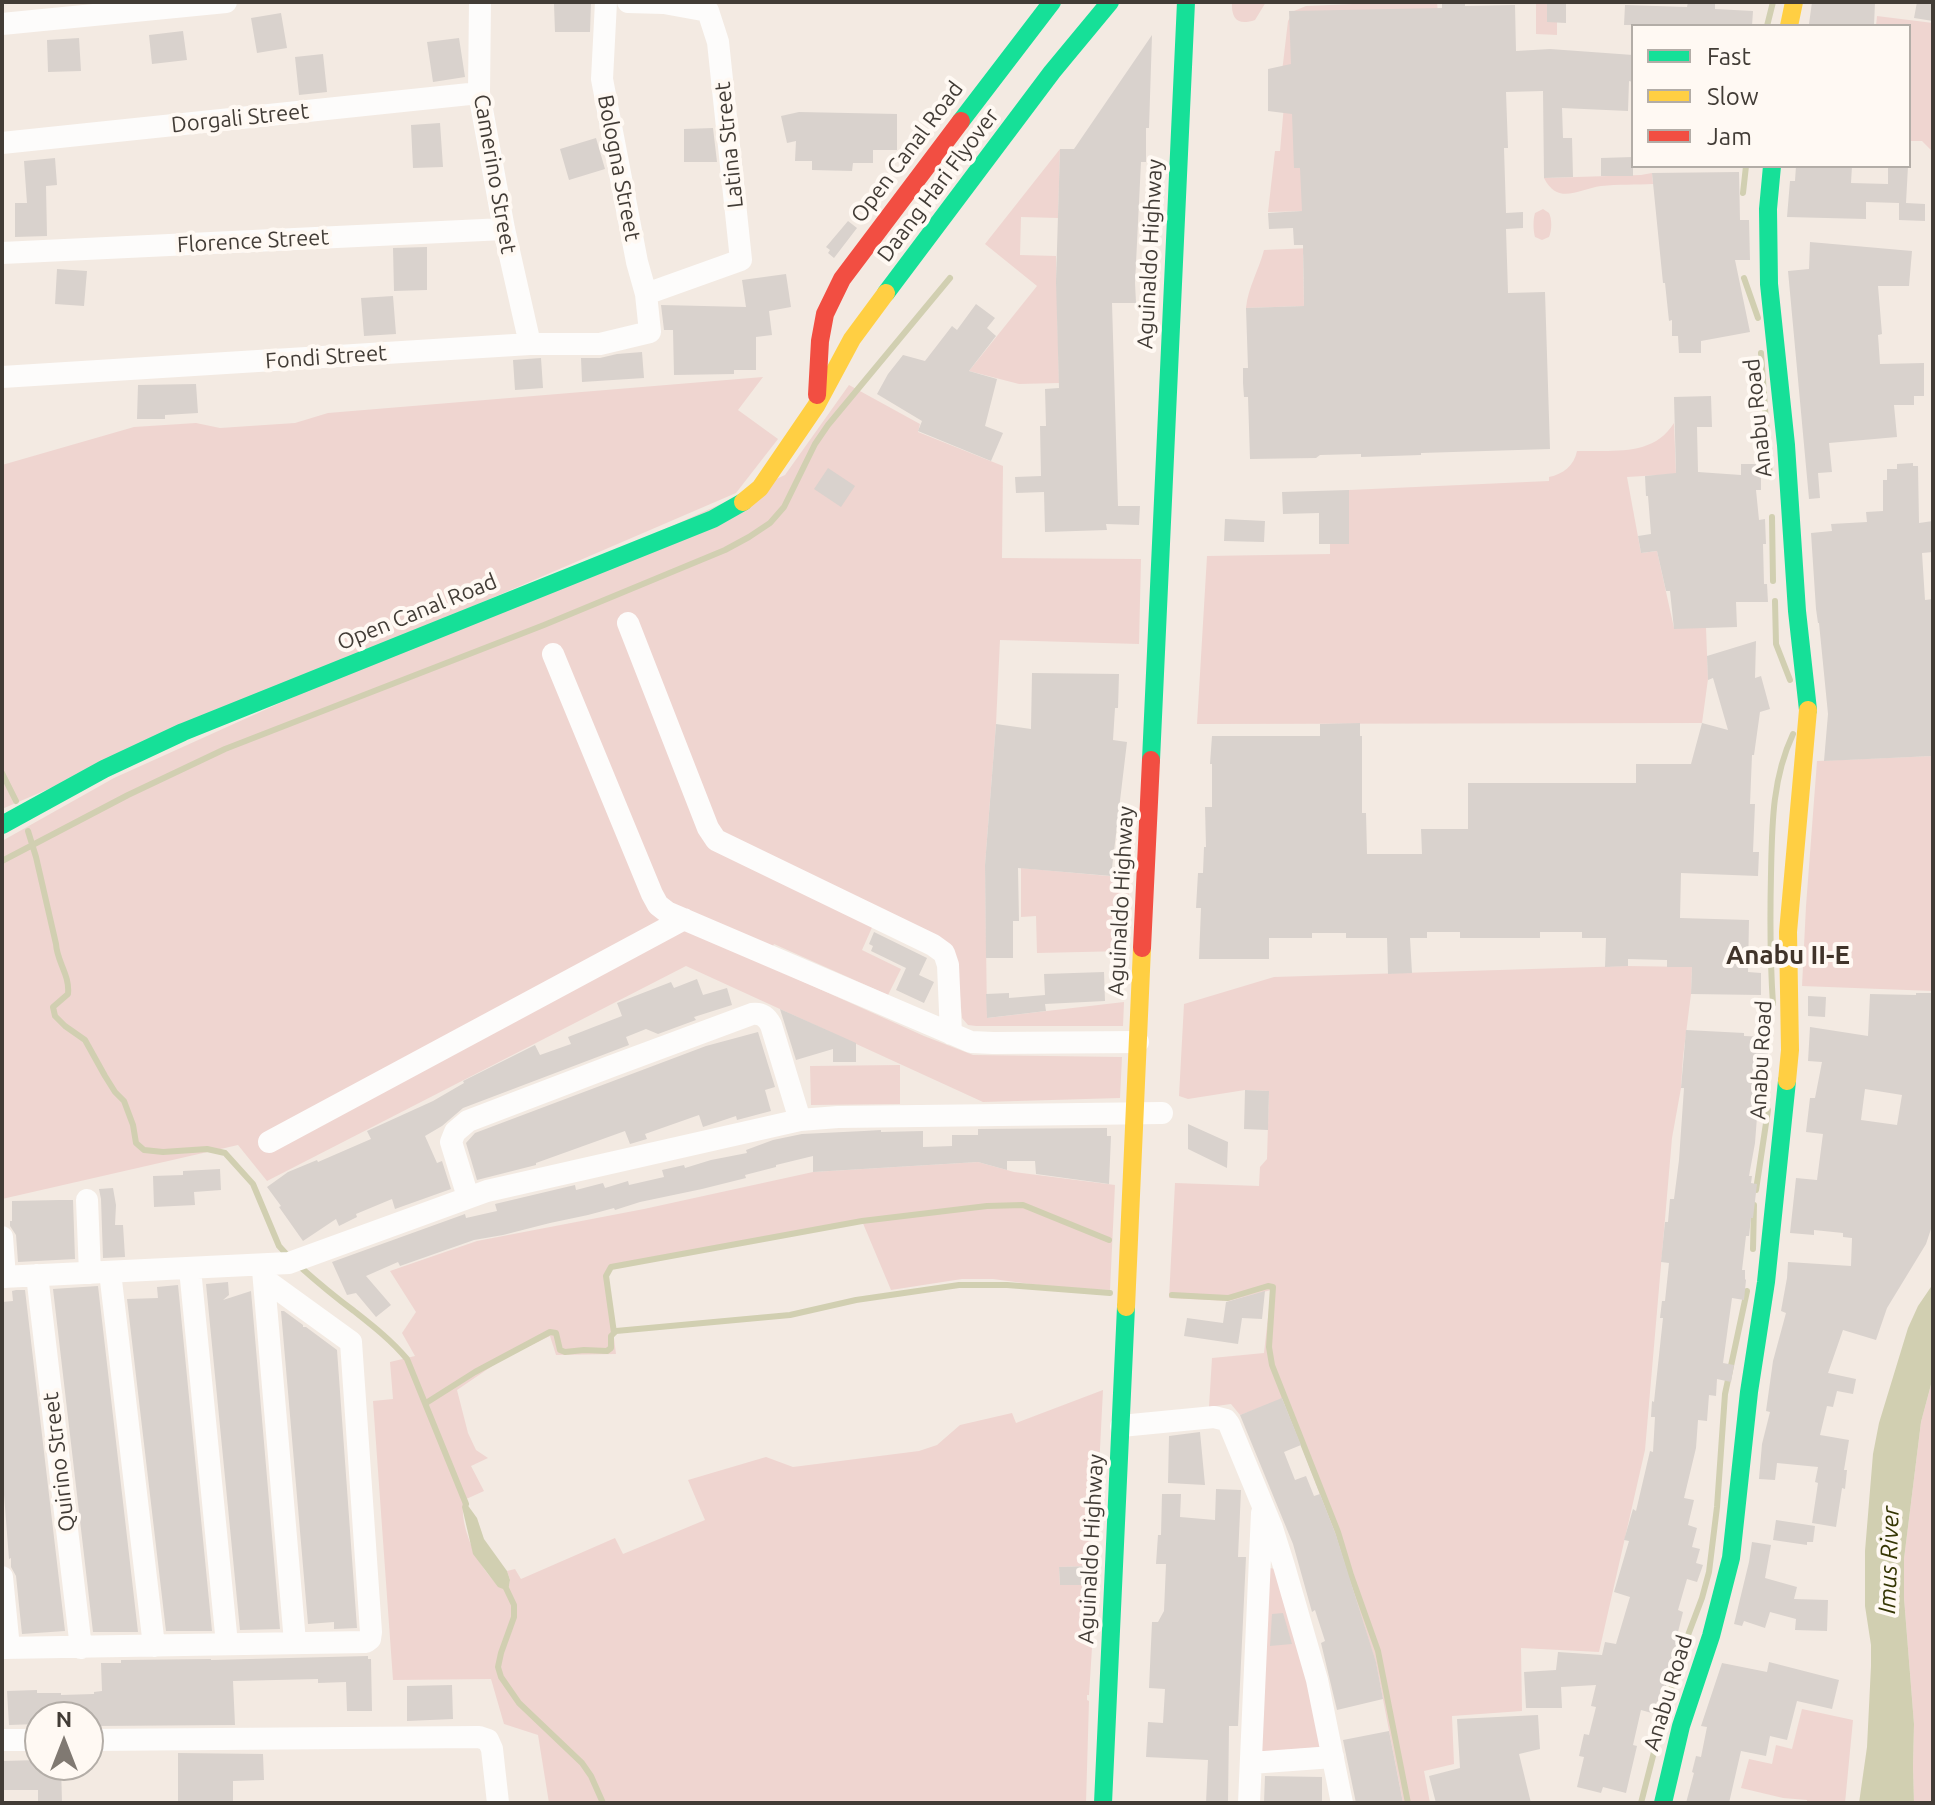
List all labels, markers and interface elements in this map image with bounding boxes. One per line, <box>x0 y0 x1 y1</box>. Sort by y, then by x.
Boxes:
legend <box>1631 24 1911 168</box>
text: Fast <box>1707 43 1751 70</box>
street label: Open Canal Road <box>845 76 969 228</box>
street label: Latina Street <box>709 81 749 209</box>
text: Slow <box>1707 83 1759 110</box>
street label: Camerino Street <box>468 92 522 256</box>
street label: Bologna Street <box>592 93 646 243</box>
street label: Dorgali Street <box>170 98 310 138</box>
street label: Daang Hari Flyover <box>872 103 1004 267</box>
text: Jam <box>1707 123 1752 150</box>
street label: Aguinaldo Highway <box>1132 158 1168 350</box>
street label: Florence Street <box>176 224 330 258</box>
street label: Fondi Street <box>264 340 388 374</box>
street label: Anabu Road <box>1739 357 1777 479</box>
street label: Open Canal Road <box>333 568 501 656</box>
street label: Aguinaldo Highway <box>1103 805 1139 997</box>
district label: Anabu II-E <box>1726 939 1850 971</box>
street label: Anabu Road <box>1745 1000 1777 1120</box>
street label: Quirino Street <box>37 1391 81 1533</box>
street label: Aguinaldo Highway <box>1073 1453 1109 1645</box>
water label: Imus River <box>1873 1506 1905 1614</box>
street label: Anabu Road <box>1638 1632 1698 1754</box>
north arrow <box>24 1701 104 1781</box>
text: N <box>56 1706 72 1731</box>

